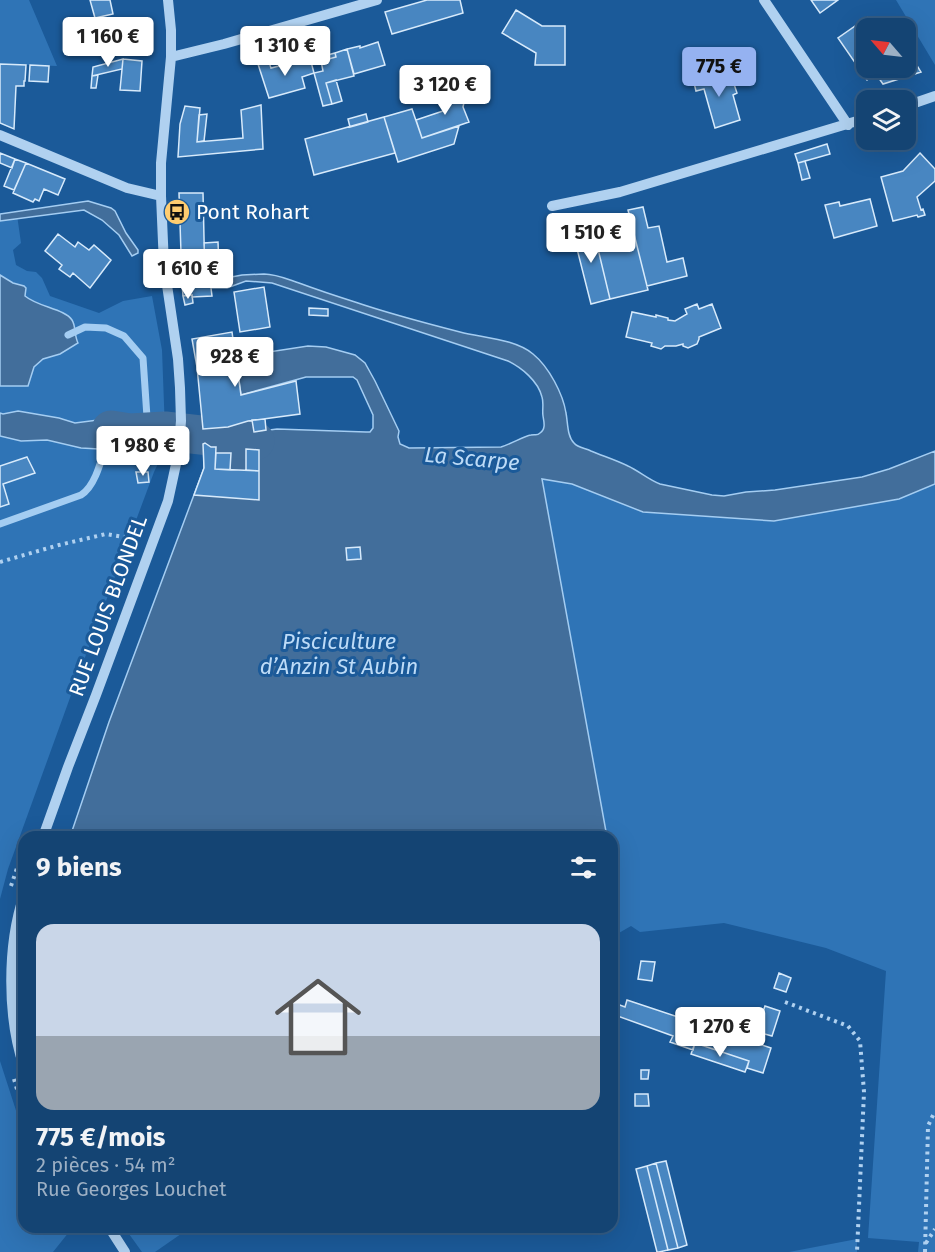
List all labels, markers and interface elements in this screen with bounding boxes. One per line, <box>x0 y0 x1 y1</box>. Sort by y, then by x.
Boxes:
pin: 1 160 € <box>53 17 163 68</box>
north arrow <box>856 18 916 78</box>
map controls <box>856 18 916 150</box>
text: 1 160 € <box>77 24 139 48</box>
pin: 1 310 € <box>230 26 340 77</box>
text: 1 310 € <box>254 33 316 57</box>
pin: 775 € <box>677 47 761 98</box>
text: 775 € <box>696 54 742 78</box>
pin: 3 120 € <box>390 65 500 116</box>
text: 3 120 € <box>413 72 477 96</box>
button: layers <box>856 90 916 150</box>
bus stop icon: Pont Rohart <box>162 197 192 227</box>
place label: Pont Rohart <box>196 199 310 225</box>
pin: 1 510 € <box>536 213 646 264</box>
text: 1 510 € <box>560 220 622 244</box>
pin: 1 610 € <box>133 249 243 300</box>
text: 1 610 € <box>157 256 219 280</box>
pin: 928 € <box>193 337 277 388</box>
text: 928 € <box>210 344 260 368</box>
pin: 1 980 € <box>88 426 198 477</box>
text: 1 980 € <box>110 433 176 457</box>
water label: La Scarpe <box>423 441 521 476</box>
street label: RUE LOUIS BLONDEL <box>63 511 153 700</box>
water label: Pisciculture d’Anzin St Aubin <box>260 628 418 680</box>
icon: filters <box>567 851 600 884</box>
text: 9 biens <box>36 852 122 883</box>
icon: home <box>264 963 372 1071</box>
pin: 1 270 € <box>665 1007 775 1058</box>
text: 1 270 € <box>689 1014 751 1038</box>
text: 775 €/mois <box>36 1122 165 1153</box>
text: 2 pièces · 54 m² <box>36 1153 175 1177</box>
text: Rue Georges Louchet <box>36 1177 226 1201</box>

